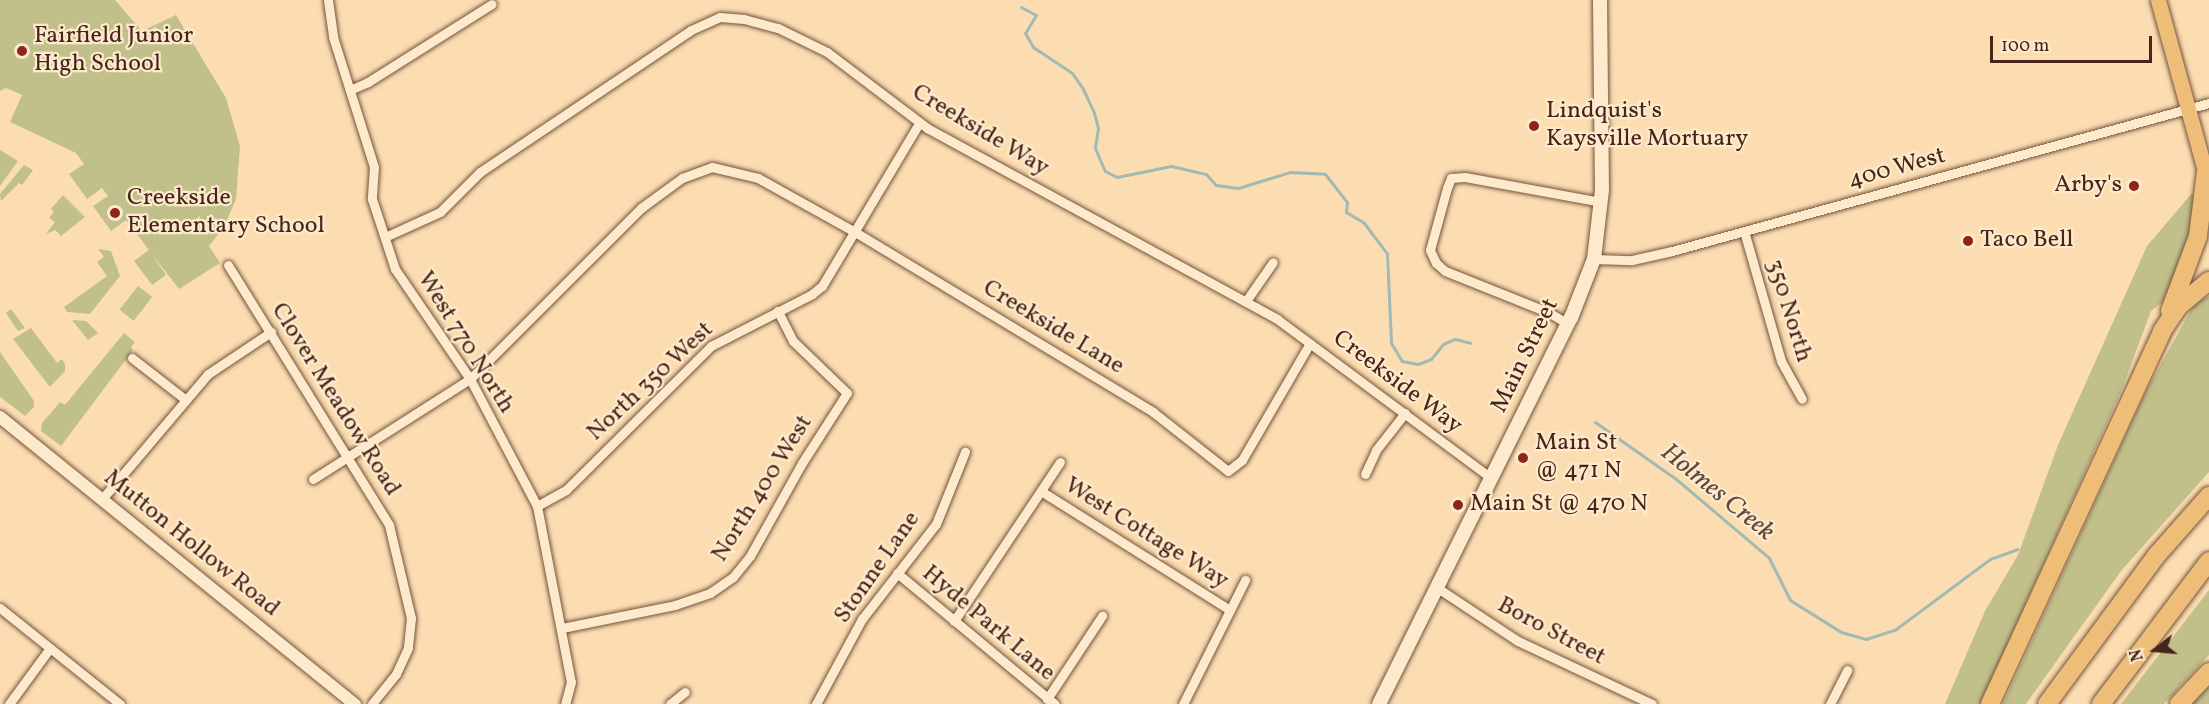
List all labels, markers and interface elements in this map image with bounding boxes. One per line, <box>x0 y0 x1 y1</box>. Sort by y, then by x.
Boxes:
place label: Fairfield Junior High School <box>34 23 193 79</box>
scale bar <box>1993 24 2155 62</box>
text: 100 m <box>2001 34 2050 59</box>
marker: Fairfield Junior High School <box>15 44 29 58</box>
street label: Creekside Way <box>906 79 1054 183</box>
place label: Lindquist's Kaysville Mortuary <box>1546 98 1748 154</box>
marker: Lindquist's Kaysville Mortuary <box>1527 119 1541 133</box>
street label: 400 West <box>1845 142 1949 196</box>
place label: Arby's <box>2054 172 2122 200</box>
marker: Arby's <box>2127 179 2141 193</box>
place label: Creekside Elementary School <box>127 185 325 241</box>
marker: Creekside Elementary School <box>108 206 122 220</box>
place label: Taco Bell <box>1980 227 2074 255</box>
marker: Taco Bell <box>1961 234 1975 248</box>
street label: 350 North <box>1759 256 1817 366</box>
street label: West 770 North <box>410 267 520 419</box>
street label: Creekside Lane <box>977 274 1129 382</box>
street label: Main Street <box>1486 294 1566 418</box>
street label: Clover Meadow Road <box>264 298 406 502</box>
street label: North 350 West <box>582 316 720 448</box>
street label: Creekside Way <box>1326 325 1468 441</box>
street label: North 400 West <box>706 410 820 568</box>
place label: Main St @ 471 N <box>1535 430 1622 486</box>
water label: Holmes Creek <box>1654 438 1780 548</box>
marker: Main St @ 471 N <box>1516 451 1530 465</box>
street label: Mutton Hollow Road <box>97 464 285 624</box>
street label: West Cottage Way <box>1058 472 1234 596</box>
place label: Main St @ 470 N <box>1470 491 1648 519</box>
marker: Main St @ 470 N <box>1451 498 1465 512</box>
street label: Stonne Lane <box>829 506 927 630</box>
street label: Hyde Park Lane <box>915 560 1061 688</box>
street label: Boro Street <box>1492 592 1610 672</box>
north arrow <box>2125 620 2185 680</box>
text: N <box>2126 646 2150 664</box>

